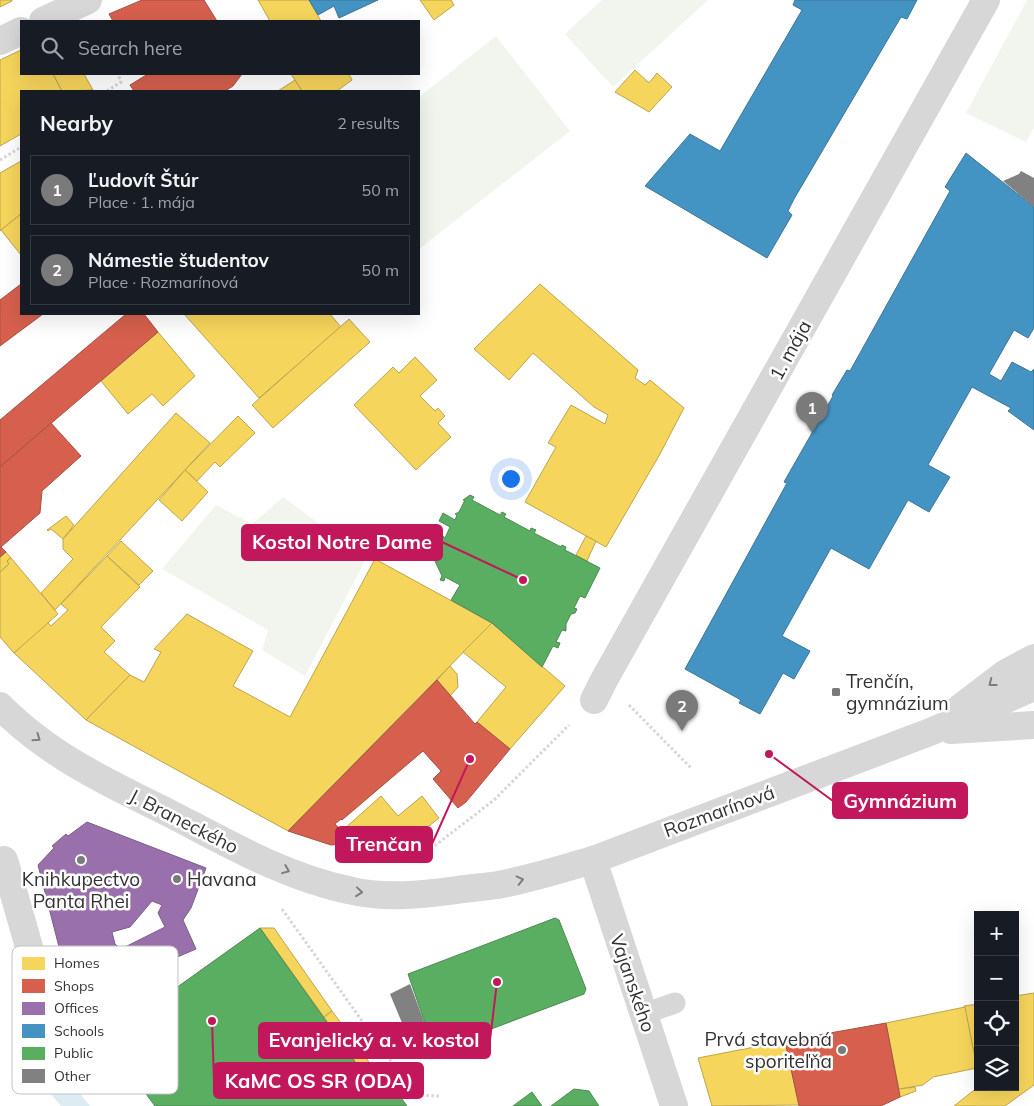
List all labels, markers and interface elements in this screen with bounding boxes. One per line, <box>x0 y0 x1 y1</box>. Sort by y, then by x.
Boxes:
search box <box>20 20 420 75</box>
icon: search <box>38 34 66 62</box>
text: Search here <box>78 36 182 60</box>
text: Nearby <box>40 110 113 136</box>
text: 2 results <box>337 113 400 133</box>
text: Ľudovít Štúr <box>88 168 198 192</box>
text: 1 <box>52 180 62 200</box>
text: 50 m <box>362 180 399 200</box>
text: Place · 1. mája <box>88 192 195 212</box>
text: Námestie študentov <box>88 248 269 272</box>
text: 2 <box>52 260 62 280</box>
text: 50 m <box>362 260 399 280</box>
text: Place · Rozmarínová <box>88 272 238 292</box>
street label: 1. mája <box>764 316 816 384</box>
pin: 1 <box>796 392 828 433</box>
your location <box>498 466 524 492</box>
callout: Kostol Notre Dame <box>242 525 442 560</box>
text: Kostol Notre Dame <box>252 529 432 554</box>
place label: Trenčín, gymnázium <box>846 669 949 715</box>
one-way arrow <box>989 678 998 686</box>
marker: Trenčín, gymnázium <box>830 686 842 698</box>
pin: 2 <box>666 690 698 731</box>
one-way arrow <box>31 732 41 741</box>
street label: Rozmarínová <box>660 780 778 842</box>
street label: J. Braneckého <box>125 783 243 859</box>
callout: Gymnázium <box>833 783 967 818</box>
text: Gymnázium <box>843 788 957 813</box>
callout: Trenčan <box>336 827 432 862</box>
text: Trenčan <box>346 831 422 856</box>
marker: Knihkupectvo Panta Rhei <box>75 854 87 866</box>
one-way arrow <box>281 864 290 874</box>
place label: Knihkupectvo Panta Rhei <box>22 867 140 913</box>
place label: Havana <box>187 867 257 891</box>
marker: Havana <box>171 873 183 885</box>
one-way arrow <box>515 875 524 886</box>
one-way arrow <box>355 886 363 897</box>
map controls <box>974 911 1019 1091</box>
button: + <box>974 911 1019 956</box>
street label: Vajanského <box>605 931 661 1035</box>
legend <box>12 946 178 1094</box>
text: Homes <box>54 954 100 972</box>
button: − <box>974 956 1019 1001</box>
text: Shops <box>54 977 94 995</box>
text: Offices <box>54 999 99 1017</box>
button: locate <box>974 1001 1019 1046</box>
text: Schools <box>54 1022 104 1040</box>
callout: Evanjelický a. v. kostol <box>259 1023 490 1058</box>
text: Evanjelický a. v. kostol <box>269 1027 479 1052</box>
place label: Prvá stavebná sporiteľňa <box>704 1027 832 1073</box>
text: Public <box>54 1044 93 1062</box>
marker: Prvá stavebná sporiteľňa <box>836 1044 848 1056</box>
button: layers <box>974 1046 1019 1091</box>
callout: KaMC OS SR (ODA) <box>214 1063 423 1098</box>
text: Other <box>54 1067 92 1085</box>
text: KaMC OS SR (ODA) <box>225 1068 413 1093</box>

